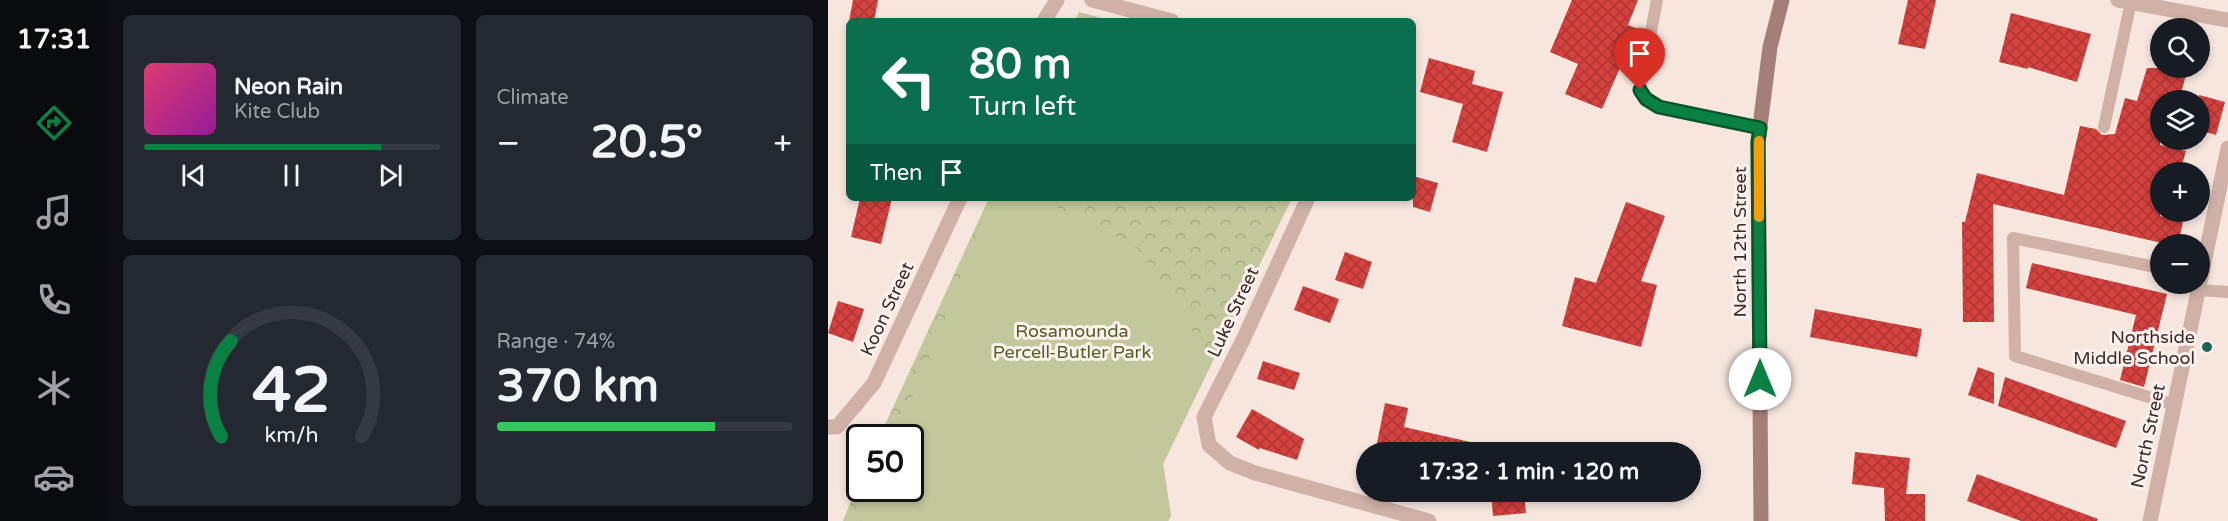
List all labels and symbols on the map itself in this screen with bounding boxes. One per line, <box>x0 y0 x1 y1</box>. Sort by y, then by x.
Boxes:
pin <box>1614 28 1665 90</box>
street label: North 12th Street <box>1729 166 1751 318</box>
street label: Koon Street <box>856 258 918 359</box>
street label: Luke Street <box>1202 263 1264 361</box>
park label: Rosamounda Percell-Butler Park <box>993 320 1151 363</box>
place label: Northside Middle School <box>2073 326 2195 369</box>
marker: Northside Middle School <box>2200 340 2214 354</box>
position arrow <box>1728 347 1792 411</box>
street label: North Street <box>2126 382 2170 490</box>
speed limit sign: 50 <box>846 424 924 502</box>

